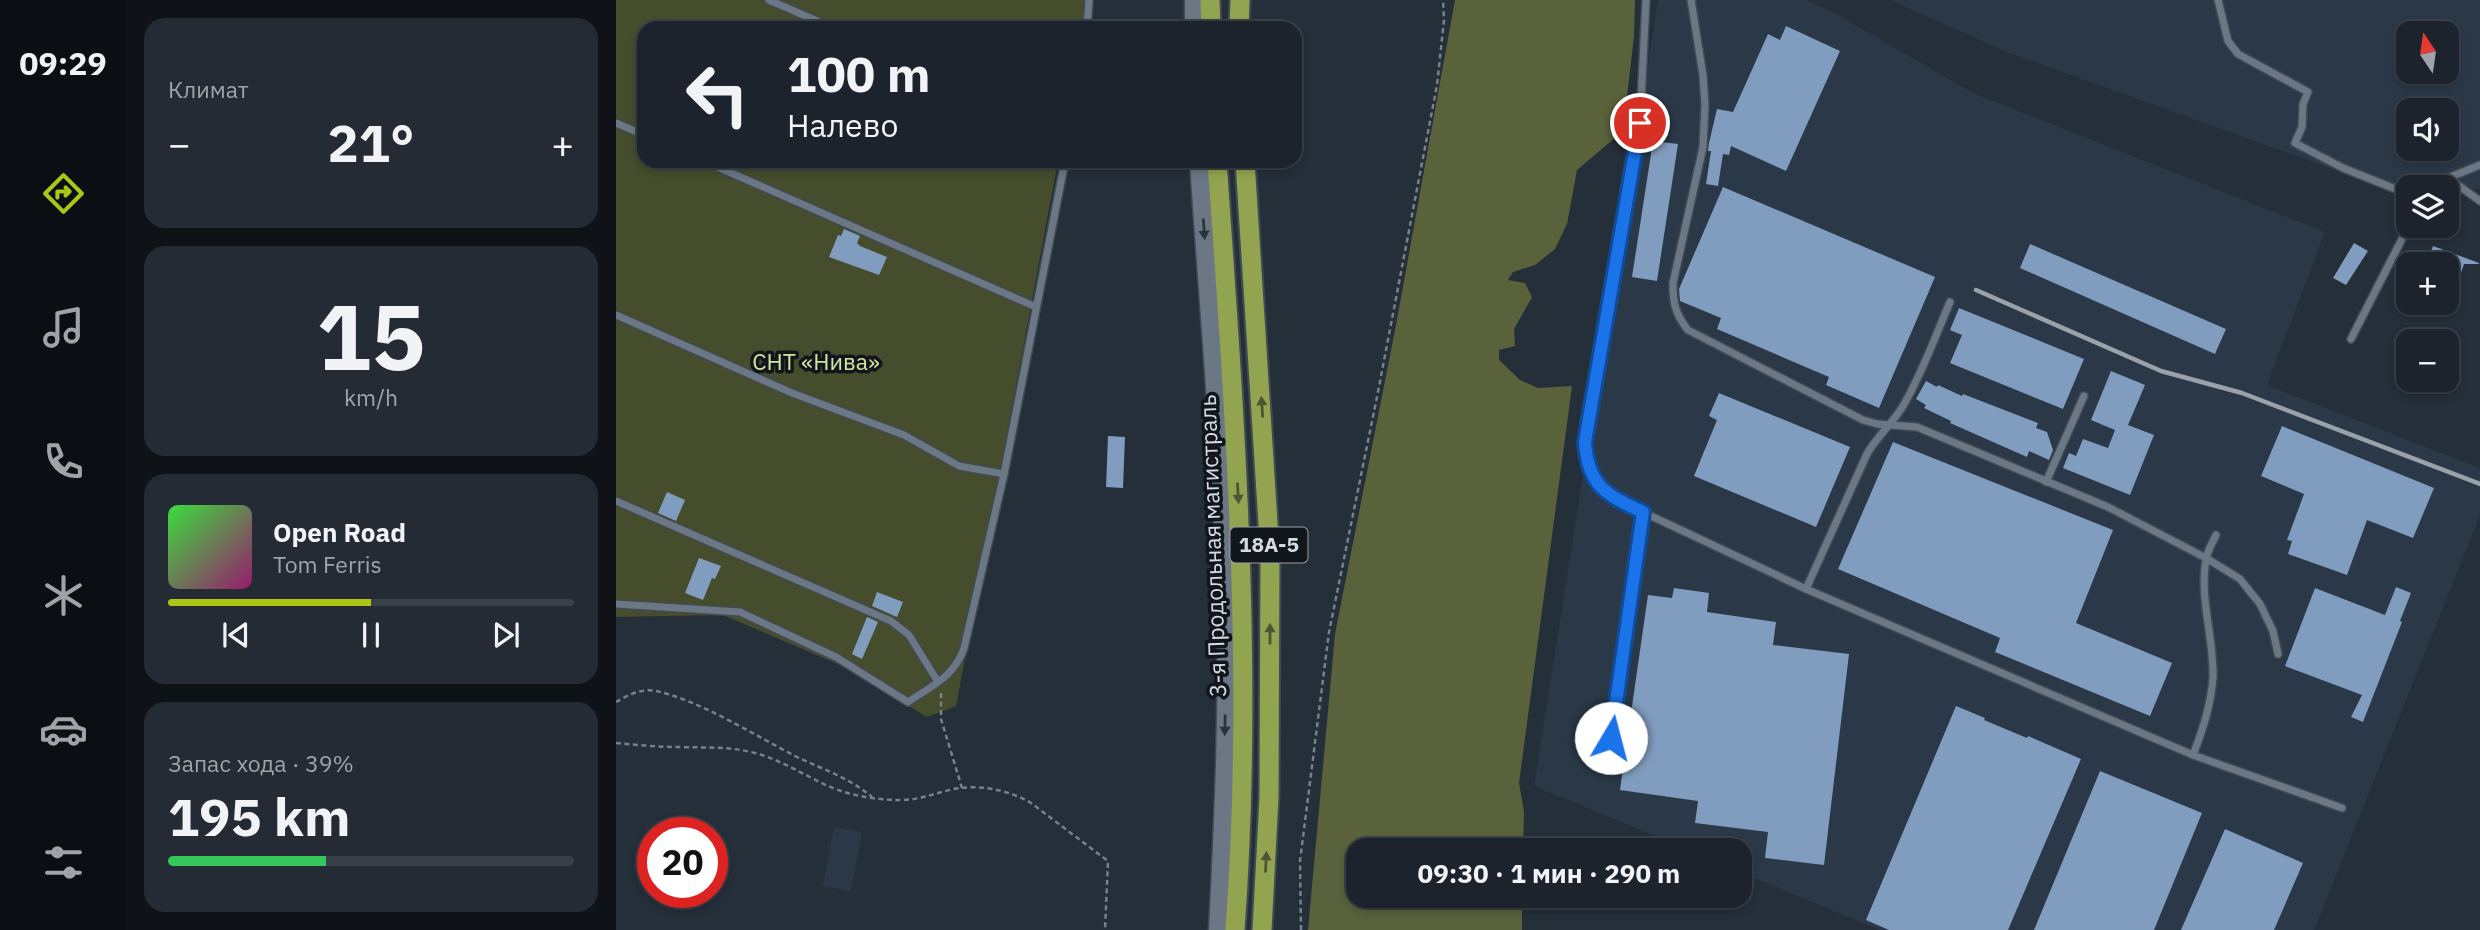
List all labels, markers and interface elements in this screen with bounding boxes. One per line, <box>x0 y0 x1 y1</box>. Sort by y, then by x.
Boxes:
north arrow <box>2396 21 2459 84</box>
map controls <box>2396 21 2459 392</box>
text: 09:29 <box>19 42 107 84</box>
text: 100 m <box>787 42 931 105</box>
icon: left <box>672 49 763 140</box>
text: Климат <box>168 74 249 104</box>
pin <box>1610 93 1670 153</box>
button: sound <box>2396 98 2459 161</box>
text: Налево <box>787 104 898 146</box>
icon: arrive <box>1621 104 1659 142</box>
text: 21° <box>328 109 414 176</box>
text: − <box>168 119 191 168</box>
text: + <box>551 119 574 168</box>
icon: directions <box>39 169 88 218</box>
button: layers <box>2396 175 2459 238</box>
one-way arrow <box>1198 218 1209 240</box>
button: + <box>2396 252 2459 315</box>
text: 15 <box>316 277 426 395</box>
icon: music <box>39 303 88 352</box>
button: − <box>2396 329 2459 392</box>
park label: СНТ «Нива» <box>752 346 880 376</box>
text: km/h <box>344 382 398 412</box>
street label: 3-я Продольная магистраль <box>1192 394 1232 698</box>
one-way arrow <box>1256 396 1267 418</box>
icon: phone <box>39 437 88 486</box>
one-way arrow <box>1233 482 1244 504</box>
text: Open Road <box>273 515 406 549</box>
road number: 18А-5 <box>1230 528 1308 562</box>
text: Tom Ferris <box>273 549 382 579</box>
icon: climate <box>39 571 88 620</box>
icon: previous <box>217 616 255 654</box>
icon: pause <box>352 616 390 654</box>
icon: next <box>487 616 525 654</box>
one-way arrow <box>1264 623 1276 645</box>
position arrow <box>1574 701 1648 775</box>
icon: car <box>39 705 88 754</box>
one-way arrow <box>1219 715 1231 737</box>
text: Запас хода · 39% <box>168 748 354 778</box>
text: 195 km <box>168 783 350 850</box>
speed limit sign: 20 <box>637 817 728 908</box>
icon: filters <box>39 838 88 887</box>
one-way arrow <box>1260 851 1271 873</box>
text: 09:30 · 1 мин · 290 m <box>1418 856 1680 890</box>

